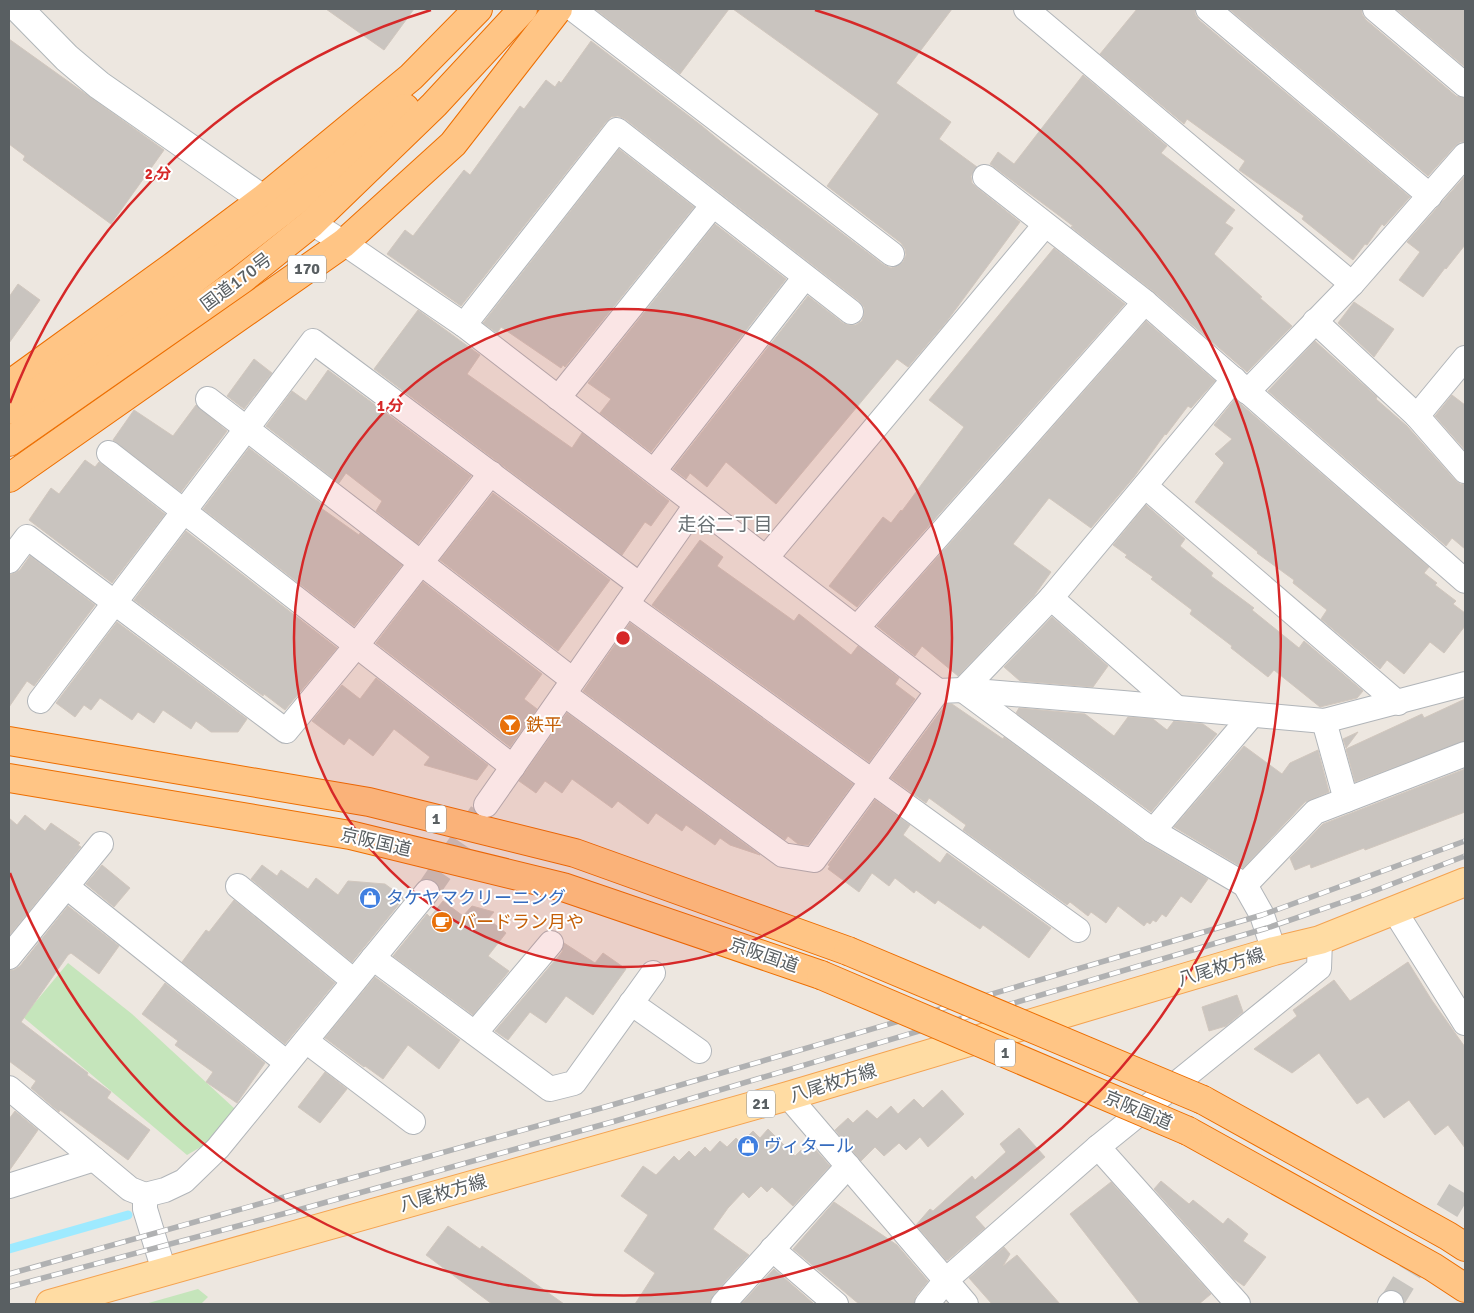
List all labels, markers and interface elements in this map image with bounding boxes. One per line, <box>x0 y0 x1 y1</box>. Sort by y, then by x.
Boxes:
text: 2 分 <box>145 165 171 183</box>
street label: 国道170号 <box>196 248 276 316</box>
road number: 170 <box>288 255 326 282</box>
text: 1 分 <box>377 397 403 415</box>
district label: 走谷二丁目 <box>677 513 773 537</box>
centre of rings <box>614 629 632 647</box>
bar icon: 鉄平 <box>498 713 522 737</box>
place label: 鉄平 <box>526 714 562 736</box>
road number: 1 <box>426 806 446 832</box>
street label: 京阪国道 <box>338 823 414 861</box>
shop icon: タケヤマクリーニング <box>358 886 382 910</box>
place label: タケヤマクリーニング <box>386 887 566 909</box>
cafe icon: バードラン月や <box>430 910 454 934</box>
place label: バードラン月や <box>458 911 584 933</box>
street label: 京阪国道 <box>726 933 802 977</box>
street label: 八尾枚方線 <box>1175 943 1267 991</box>
road number: 1 <box>995 1040 1015 1066</box>
street label: 八尾枚方線 <box>787 1059 879 1107</box>
street label: 京阪国道 <box>1101 1086 1175 1134</box>
road number: 21 <box>747 1090 775 1118</box>
shop icon: ヴィタール <box>736 1134 760 1158</box>
place label: ヴィタール <box>764 1135 854 1157</box>
street label: 八尾枚方線 <box>397 1170 489 1216</box>

